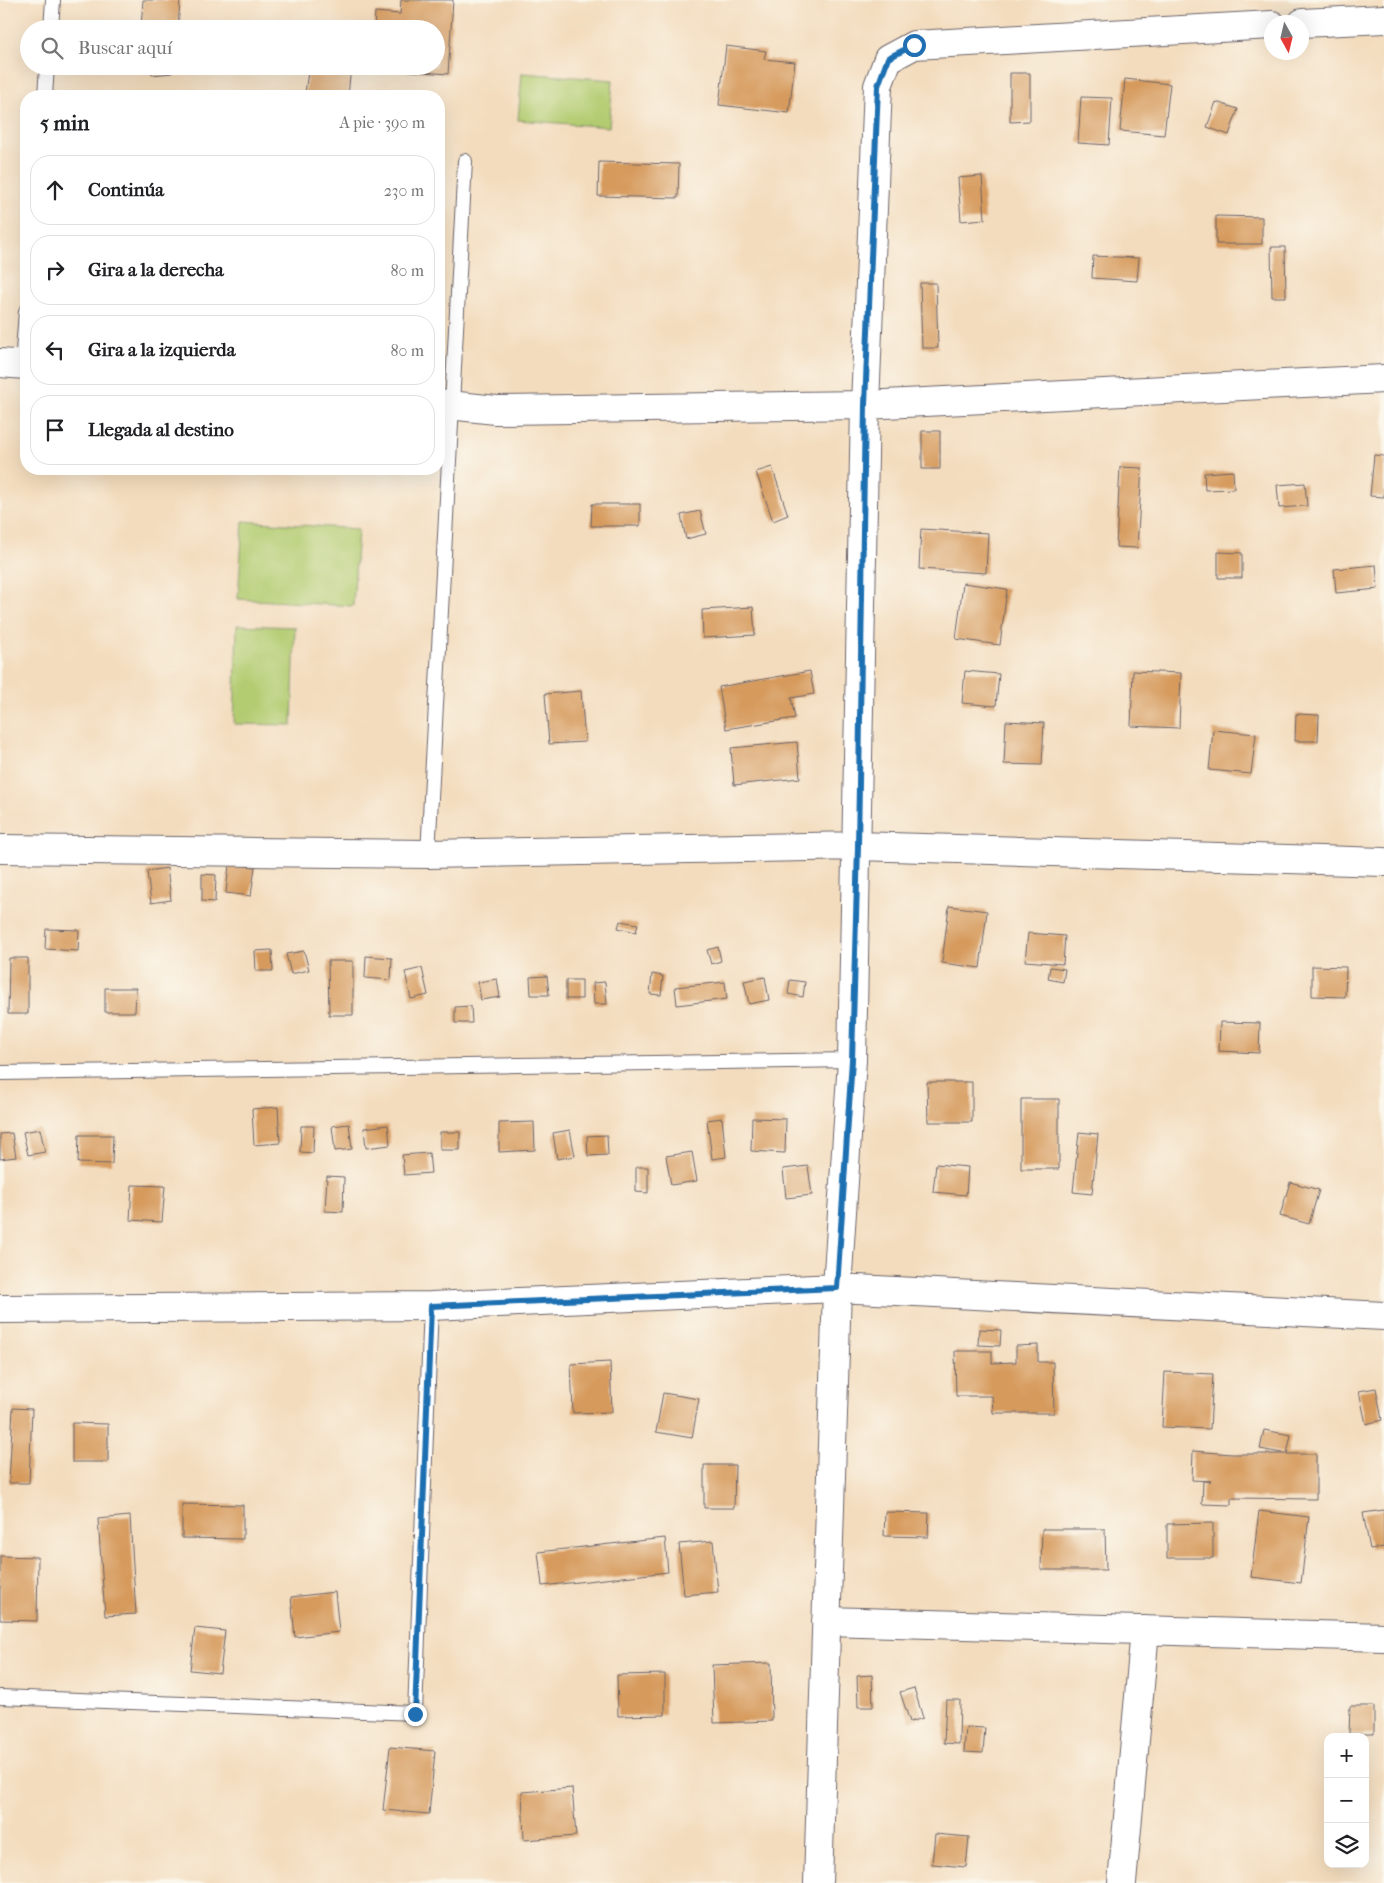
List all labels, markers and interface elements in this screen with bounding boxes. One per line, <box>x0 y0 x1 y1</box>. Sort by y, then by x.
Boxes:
north arrow <box>1264 15 1309 60</box>
search box <box>20 20 445 75</box>
icon: search <box>38 34 66 62</box>
route start <box>903 34 926 57</box>
text: Buscar aquí <box>78 37 172 59</box>
text: 5 min <box>40 111 89 135</box>
text: A pie · 390 m <box>339 113 425 132</box>
icon: ahead <box>41 176 69 204</box>
text: Continúa <box>88 179 164 201</box>
text: 230 m <box>384 181 424 200</box>
icon: right <box>41 256 69 284</box>
text: Gira a la derecha <box>88 259 224 281</box>
text: 80 m <box>390 261 424 280</box>
icon: left <box>41 336 69 364</box>
text: Gira a la izquierda <box>88 339 235 361</box>
text: 80 m <box>390 341 424 360</box>
icon: arrive <box>41 416 69 444</box>
text: Llegada al destino <box>88 419 234 441</box>
route end <box>404 1703 427 1726</box>
map controls <box>1324 1733 1369 1868</box>
button: + <box>1324 1733 1369 1778</box>
button: − <box>1324 1778 1369 1823</box>
button: layers <box>1324 1823 1369 1868</box>

